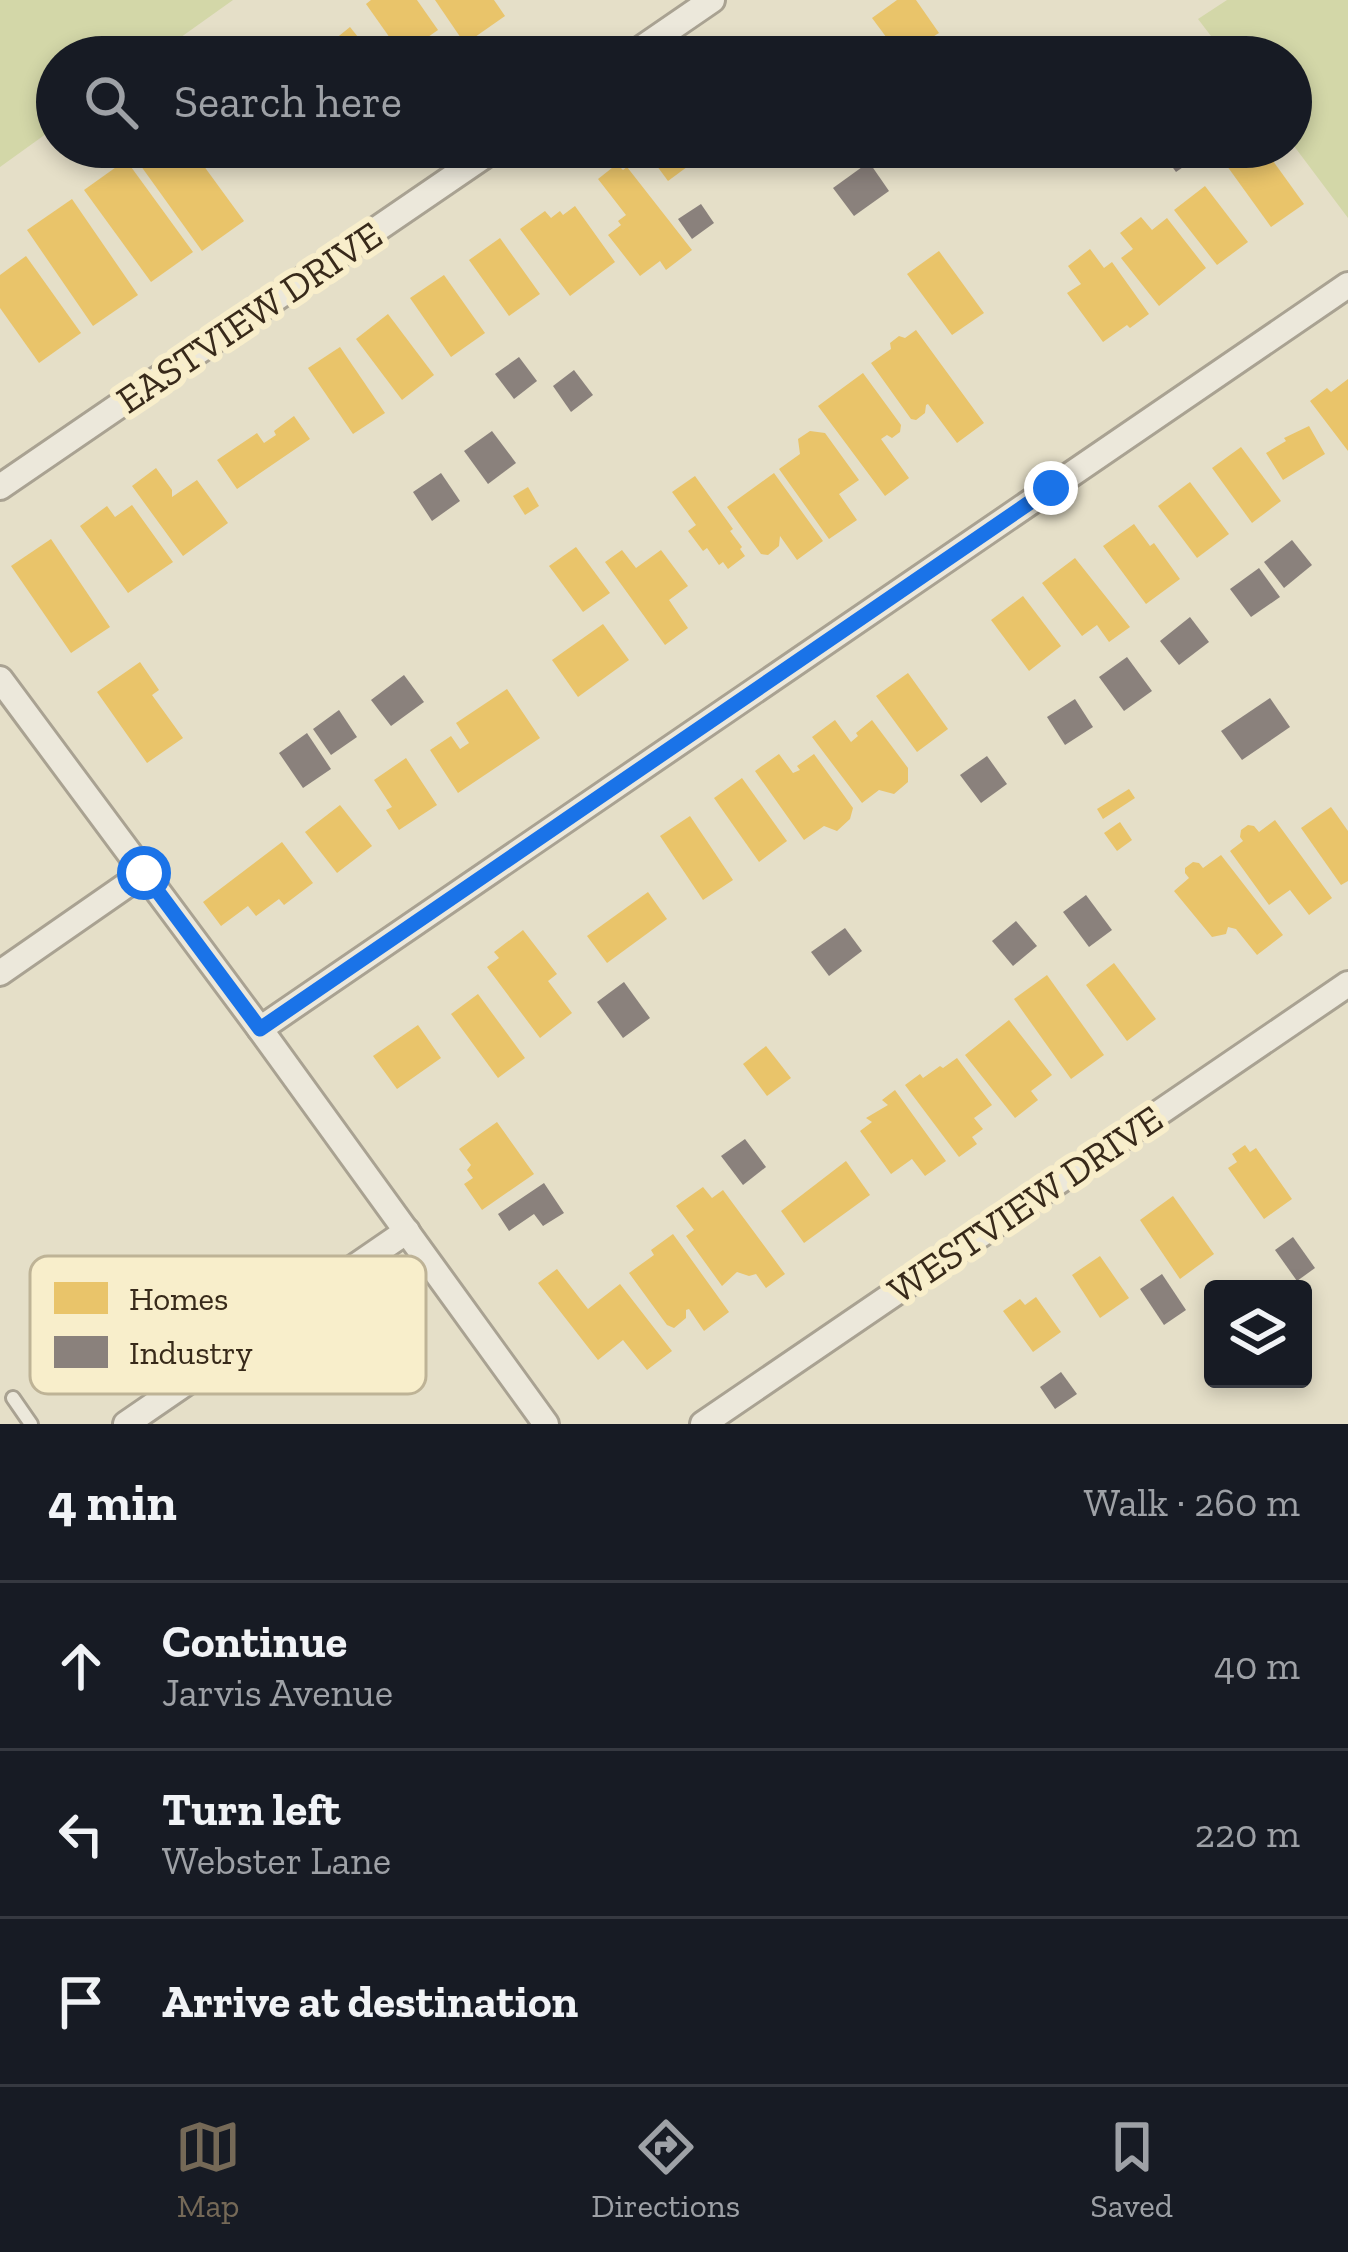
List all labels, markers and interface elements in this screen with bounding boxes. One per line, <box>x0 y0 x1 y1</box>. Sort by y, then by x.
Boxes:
search box <box>36 36 1312 168</box>
icon: search <box>78 69 144 135</box>
text: Search here <box>174 75 402 129</box>
street label: EASTVIEW DRIVE <box>107 211 391 423</box>
route end <box>1024 461 1078 515</box>
route start <box>117 846 171 900</box>
street label: WESTVIEW DRIVE <box>879 1095 1171 1313</box>
legend <box>30 1256 426 1394</box>
text: Homes <box>129 1279 229 1318</box>
map controls <box>1204 1280 1312 1388</box>
button: layers <box>1204 1280 1312 1388</box>
text: Industry <box>129 1333 253 1372</box>
text: 4 min <box>48 1472 177 1533</box>
text: Walk · 260 m <box>1084 1479 1300 1526</box>
text: Continue <box>162 1615 347 1669</box>
icon: ahead <box>48 1633 114 1699</box>
text: 40 m <box>1214 1642 1300 1689</box>
text: Jarvis Avenue <box>162 1669 393 1716</box>
text: Turn left <box>162 1783 340 1837</box>
icon: left <box>48 1801 114 1867</box>
text: 220 m <box>1195 1810 1300 1857</box>
text: Webster Lane <box>162 1837 391 1884</box>
icon: arrive <box>48 1969 114 2035</box>
text: Arrive at destination <box>162 1975 578 2029</box>
tab: Map <box>175 2114 241 2225</box>
tab: Directions <box>591 2114 740 2225</box>
tab: Saved <box>1090 2114 1173 2225</box>

